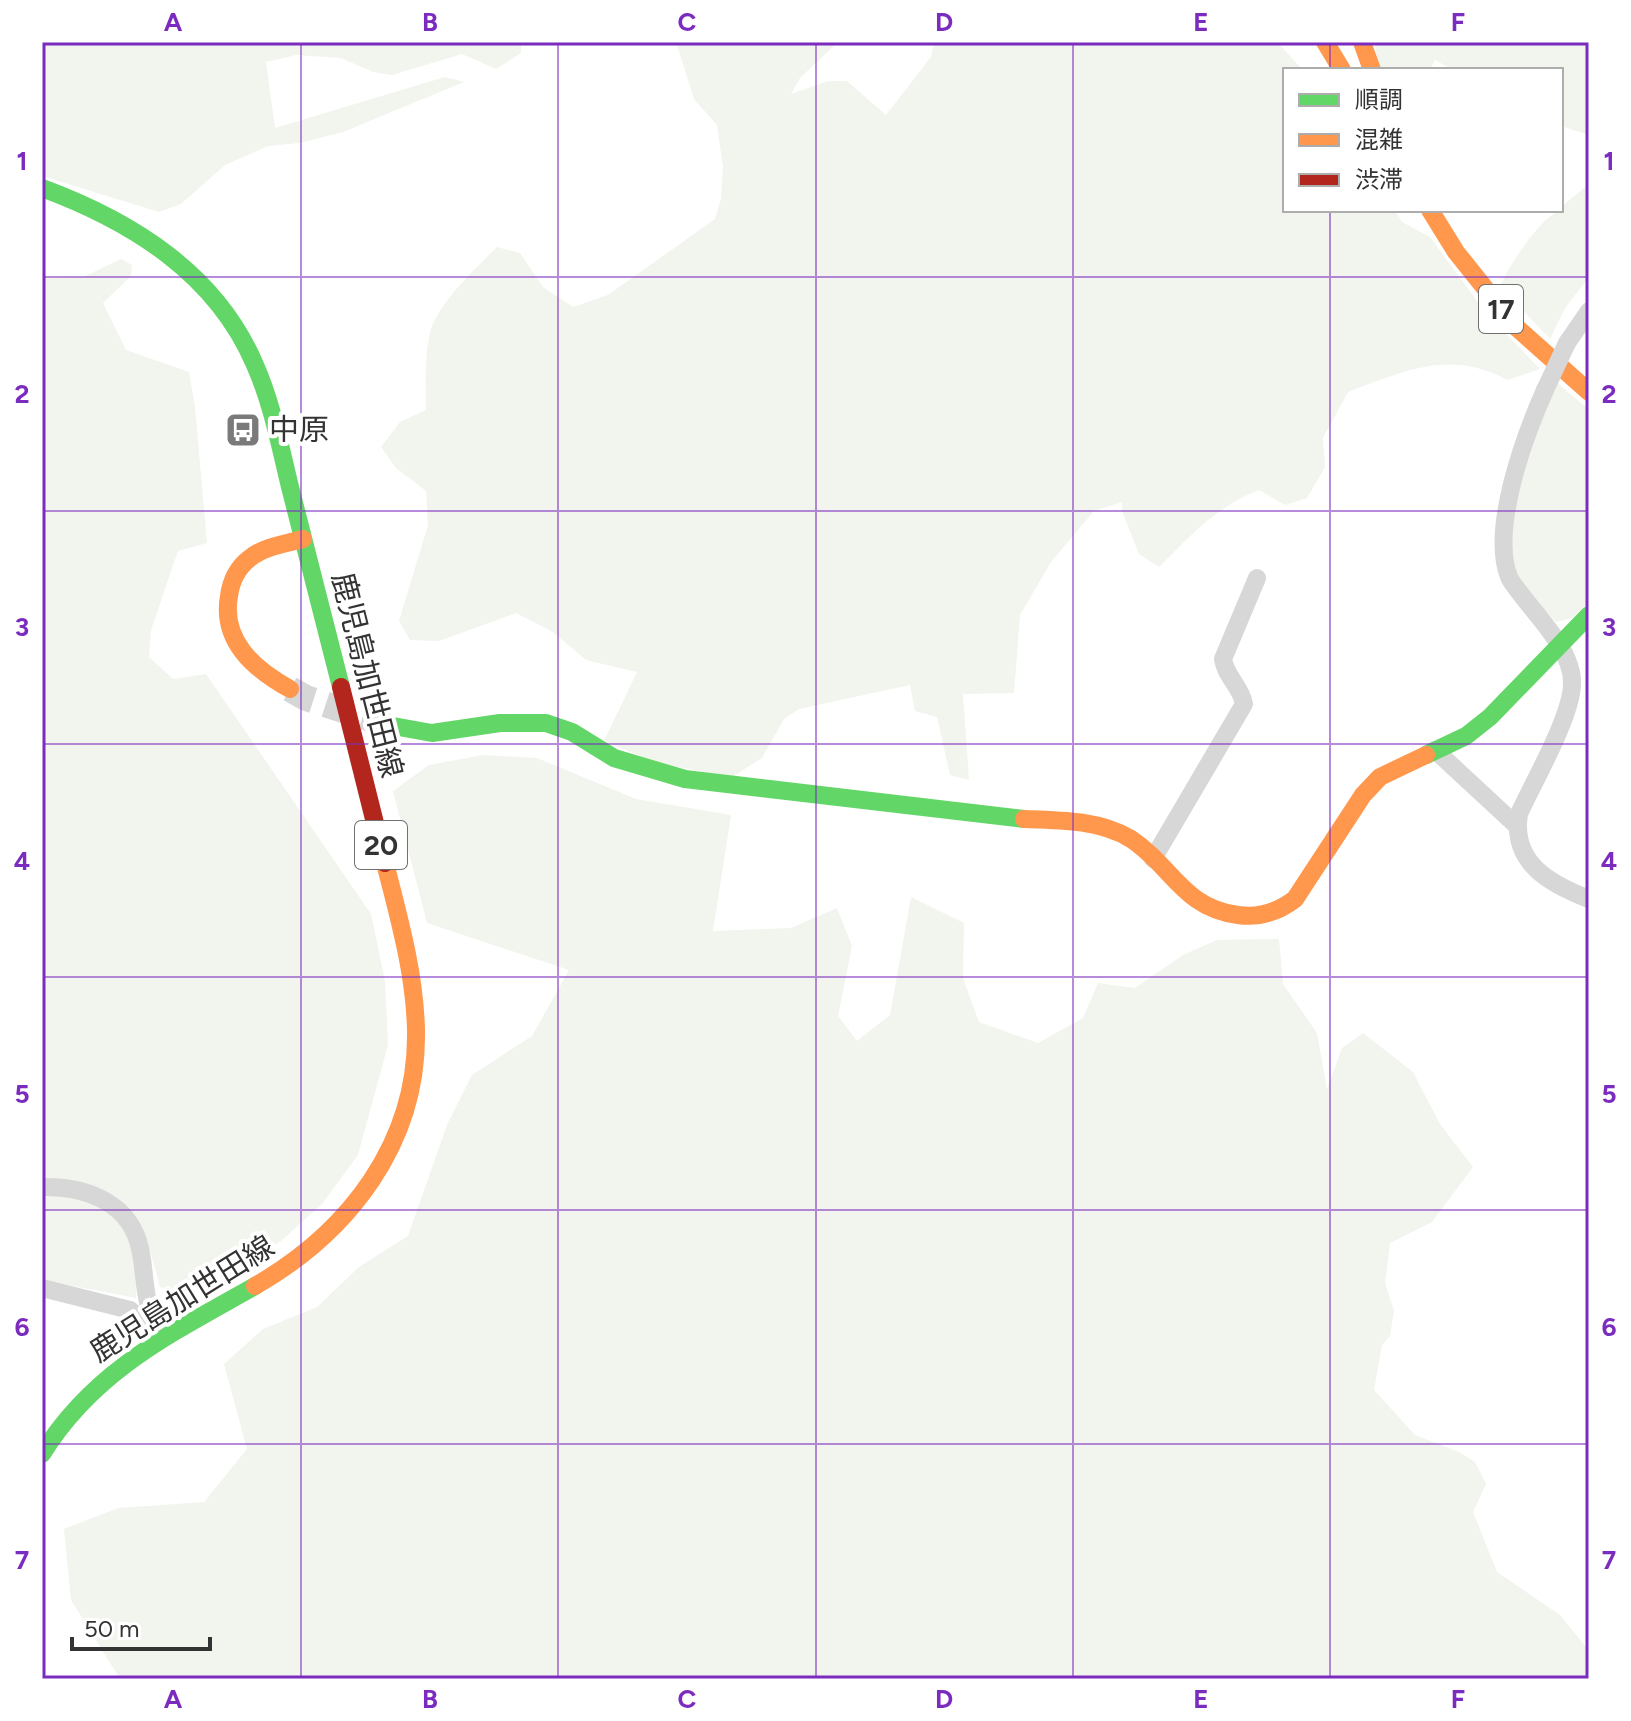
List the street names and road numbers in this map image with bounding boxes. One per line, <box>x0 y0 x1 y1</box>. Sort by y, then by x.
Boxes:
road number: 17 <box>1479 285 1523 333</box>
street label: 鹿児島加世田線 <box>324 569 411 781</box>
road number: 20 <box>355 821 407 869</box>
street label: 鹿児島加世田線 <box>83 1227 281 1370</box>

